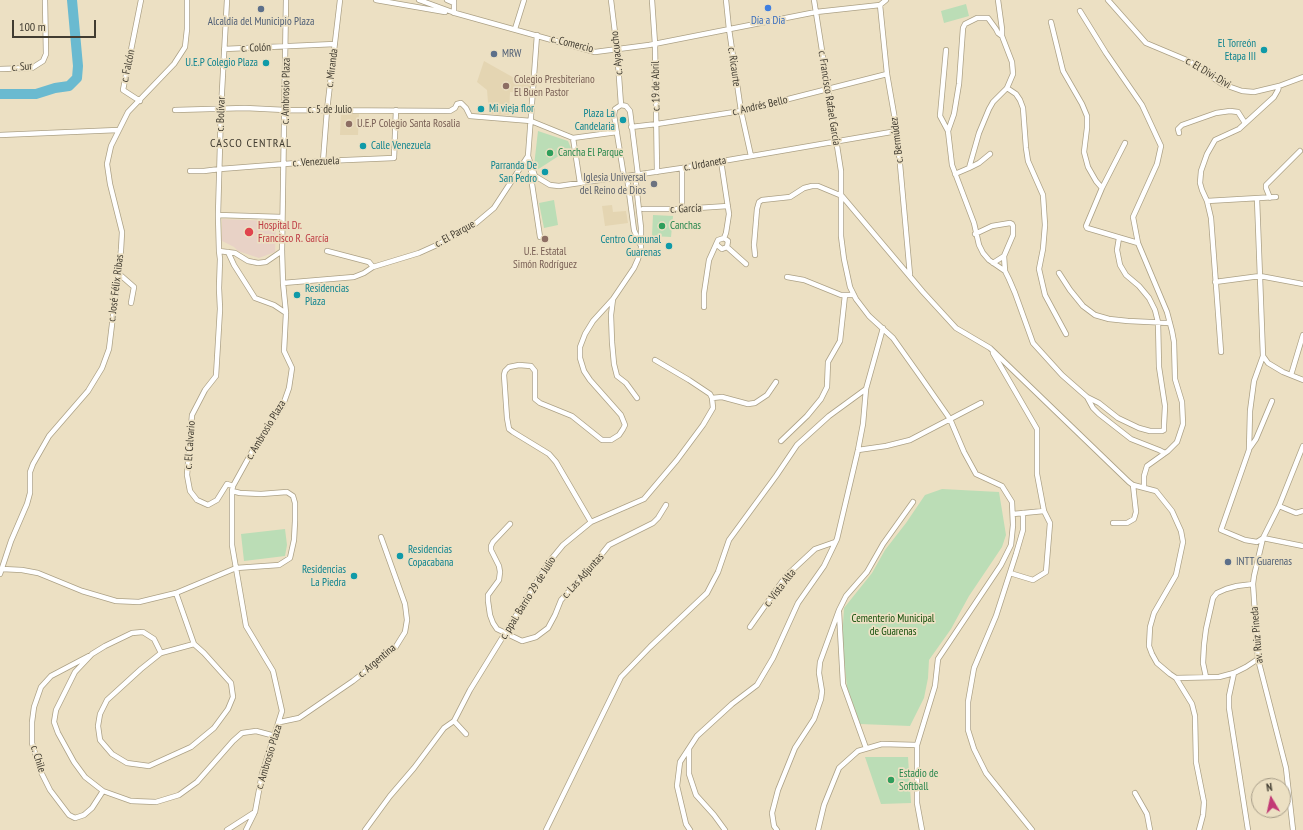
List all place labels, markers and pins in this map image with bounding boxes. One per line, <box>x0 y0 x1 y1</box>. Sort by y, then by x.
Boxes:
marker: Día a Día <box>763 3 773 13</box>
marker: Alcaldía del Municipio Plaza <box>256 4 266 14</box>
place label: Día a Día <box>751 14 785 28</box>
place label: Alcaldía del Municipio Plaza <box>208 15 314 29</box>
place label: El Torreón Etapa III <box>1218 37 1256 63</box>
marker: El Torreón Etapa III <box>1259 45 1269 55</box>
place label: MRW <box>502 47 521 61</box>
marker: MRW <box>489 49 499 59</box>
place label: U.E.P Colegio Plaza <box>185 56 258 70</box>
marker: U.E.P Colegio Plaza <box>261 58 271 68</box>
place label: Colegio Presbiteriano El Buen Pastor <box>514 73 595 99</box>
marker: Colegio Presbiteriano El Buen Pastor <box>501 81 511 91</box>
place label: Mi vieja flor <box>489 102 534 116</box>
marker: Mi vieja flor <box>476 104 486 114</box>
place label: Plaza La Candelaria <box>575 107 615 133</box>
marker: Plaza La Candelaria <box>618 115 628 125</box>
place label: U.E.P Colegio Santa Rosalia <box>357 117 460 131</box>
marker: U.E.P Colegio Santa Rosalia <box>344 119 354 129</box>
place label: Calle Venezuela <box>371 139 431 153</box>
marker: Calle Venezuela <box>358 141 368 151</box>
place label: Cancha El Parque <box>558 146 623 160</box>
marker: Cancha El Parque <box>545 148 555 158</box>
place label: Parranda De San Pedro <box>491 159 537 185</box>
marker: Parranda De San Pedro <box>540 167 550 177</box>
place label: Iglesia Universal del Reino de Dios <box>580 171 646 197</box>
marker: Iglesia Universal del Reino de Dios <box>649 179 659 189</box>
place label: Hospital Dr. Francisco R. García <box>258 219 329 245</box>
place label: Canchas <box>670 219 701 233</box>
marker: Canchas <box>657 221 667 231</box>
marker: Hospital Dr. Francisco R. García <box>243 226 255 238</box>
place label: Centro Comunal Guarenas <box>601 233 661 259</box>
marker: U.E. Estatal Simón Rodríguez <box>540 234 550 244</box>
marker: Centro Comunal Guarenas <box>664 241 674 251</box>
place label: U.E. Estatal Simón Rodríguez <box>513 245 577 271</box>
place label: Residencias Plaza <box>305 282 349 308</box>
marker: Residencias Plaza <box>292 290 302 300</box>
place label: Residencias Copacabana <box>408 543 453 569</box>
marker: Residencias Copacabana <box>395 551 405 561</box>
place label: INTT Guarenas <box>1236 555 1292 569</box>
marker: INTT Guarenas <box>1223 557 1233 567</box>
place label: Residencias La Piedra <box>302 563 346 589</box>
marker: Residencias La Piedra <box>349 571 359 581</box>
place label: Estadio de Softball <box>899 767 938 793</box>
marker: Estadio de Softball <box>886 775 896 785</box>

